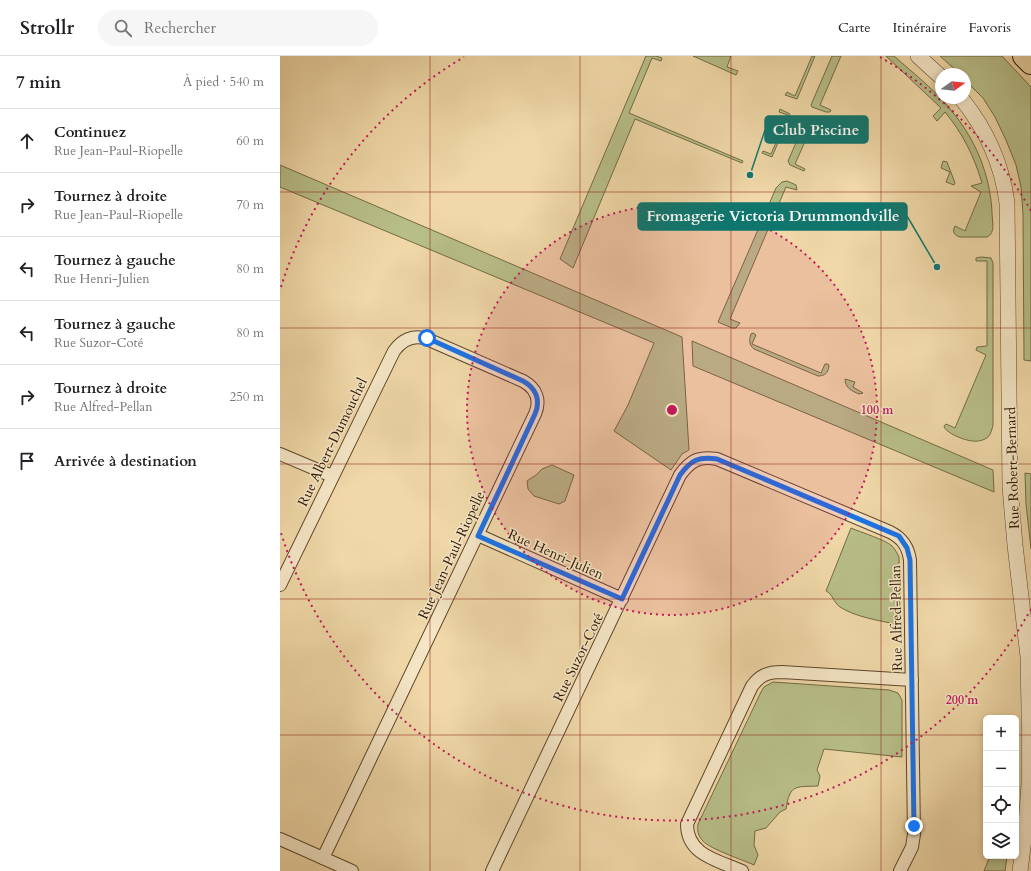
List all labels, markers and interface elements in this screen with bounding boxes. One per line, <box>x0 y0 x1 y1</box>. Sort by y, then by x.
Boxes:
search box <box>98 10 378 46</box>
text: Strollr <box>20 15 74 41</box>
icon: search <box>112 17 134 39</box>
text: Rechercher <box>144 18 216 38</box>
text: Carte <box>838 18 871 37</box>
text: Itinéraire <box>893 18 947 37</box>
text: Favoris <box>969 18 1011 37</box>
north arrow <box>935 68 971 104</box>
text: 7 min <box>16 71 61 94</box>
text: À pied · 540 m <box>183 73 264 91</box>
callout: Club Piscine <box>765 116 868 143</box>
text: Club Piscine <box>773 120 859 140</box>
text: Continuez <box>54 122 126 142</box>
icon: ahead <box>16 130 38 152</box>
text: 60 m <box>236 132 264 150</box>
text: Rue Jean-Paul-Riopelle <box>54 142 183 160</box>
text: Tournez à droite <box>54 186 167 206</box>
icon: right <box>16 194 38 216</box>
text: 70 m <box>236 196 264 214</box>
callout: Fromagerie Victoria Drummondville <box>638 203 907 230</box>
text: Rue Jean-Paul-Riopelle <box>54 206 183 224</box>
text: Fromagerie Victoria Drummondville <box>647 206 899 226</box>
text: Tournez à gauche <box>54 250 176 270</box>
icon: left <box>16 258 38 280</box>
text: 80 m <box>236 260 264 278</box>
text: Rue Henri-Julien <box>54 270 150 288</box>
text: Tournez à gauche <box>54 314 176 334</box>
icon: left <box>16 322 38 344</box>
text: 80 m <box>236 324 264 342</box>
route start <box>418 329 436 347</box>
text: Rue Suzor-Coté <box>54 334 144 352</box>
street label: Rue Albert-Dumouchel <box>293 374 372 510</box>
text: Tournez à droite <box>54 378 167 398</box>
icon: right <box>16 386 38 408</box>
text: 250 m <box>230 388 264 406</box>
text: Rue Alfred-Pellan <box>54 398 153 416</box>
text: 100 m <box>861 402 894 418</box>
centre of rings <box>665 403 679 417</box>
street label: Rue Robert-Bernard <box>1001 406 1024 529</box>
icon: arrive <box>16 450 38 472</box>
text: Arrivée à destination <box>54 451 197 471</box>
street label: Rue Jean-Paul-Riopelle <box>413 488 489 622</box>
street label: Rue Henri-Julien <box>505 525 607 584</box>
street label: Rue Alfred-Pellan <box>886 565 907 671</box>
street label: Rue Suzor-Coté <box>549 610 608 705</box>
text: 200 m <box>946 692 979 708</box>
map controls <box>983 715 1019 859</box>
button: + <box>983 715 1019 751</box>
button: − <box>983 751 1019 787</box>
button: locate <box>983 787 1019 823</box>
route end <box>905 817 923 835</box>
button: layers <box>983 823 1019 859</box>

